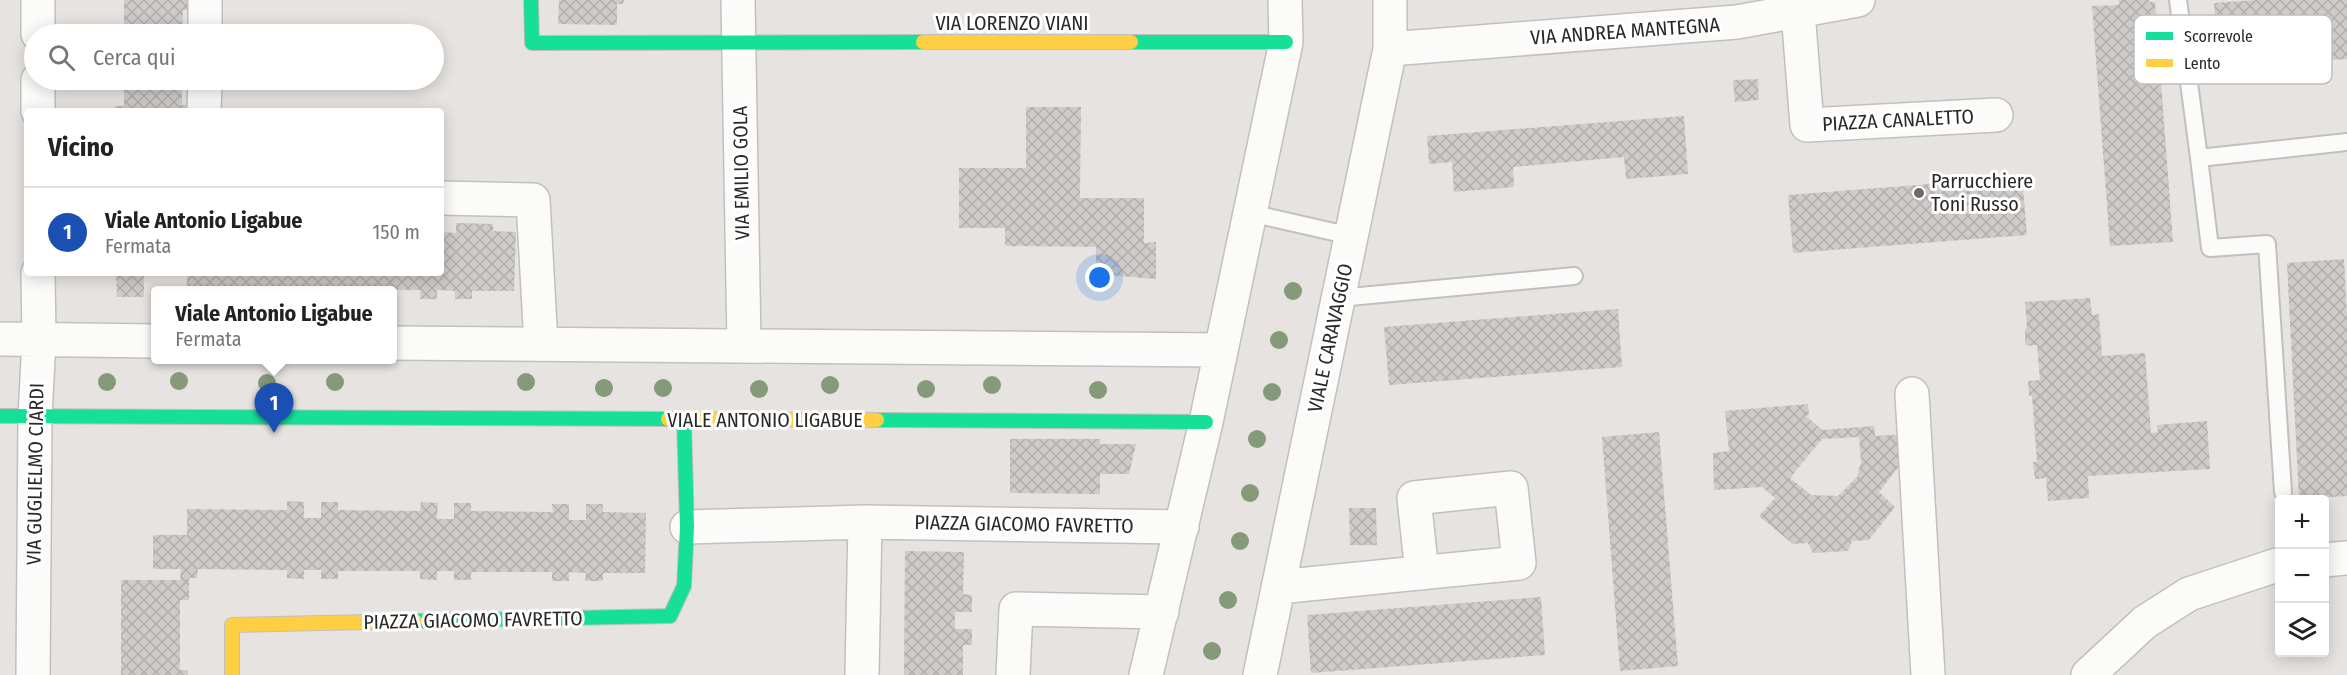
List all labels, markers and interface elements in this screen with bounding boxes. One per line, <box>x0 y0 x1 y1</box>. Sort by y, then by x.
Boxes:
street label: VIA LORENZO VIANI <box>935 11 1089 35</box>
street label: VIA ANDREA MANTEGNA <box>1529 12 1721 50</box>
legend <box>2134 15 2332 84</box>
search box <box>24 24 444 90</box>
text: Scorrevole <box>2184 27 2253 46</box>
icon: search <box>45 41 78 74</box>
text: Cerca qui <box>93 44 176 71</box>
text: Lento <box>2184 54 2220 73</box>
street label: PIAZZA CANALETTO <box>1821 104 1975 136</box>
street label: VIA EMILIO GOLA <box>728 105 754 240</box>
text: Vicino <box>48 132 114 163</box>
place label: Parrucchiere Toni Russo <box>1931 169 2033 216</box>
marker: Parrucchiere Toni Russo <box>1912 186 1926 200</box>
text: Viale Antonio Ligabue <box>105 207 303 234</box>
text: 1 <box>63 220 72 244</box>
text: 150 m <box>373 220 420 244</box>
text: Fermata <box>105 234 171 258</box>
street label: VIALE CARAVAGGIO <box>1302 261 1358 415</box>
your location <box>1085 263 1114 292</box>
popup <box>151 286 397 364</box>
text: Viale Antonio Ligabue <box>175 300 373 327</box>
text: Fermata <box>175 327 242 351</box>
street label: VIA GUGLIELMO CIARDI <box>21 383 49 565</box>
pin: 1 <box>254 384 294 433</box>
street label: VIALE ANTONIO LIGABUE <box>667 408 863 432</box>
map controls <box>2275 495 2329 657</box>
button: + <box>2275 495 2329 549</box>
street label: PIAZZA GIACOMO FAVRETTO <box>914 510 1134 538</box>
button: − <box>2275 549 2329 603</box>
button: layers <box>2275 603 2329 657</box>
street label: PIAZZA GIACOMO FAVRETTO <box>363 606 583 634</box>

